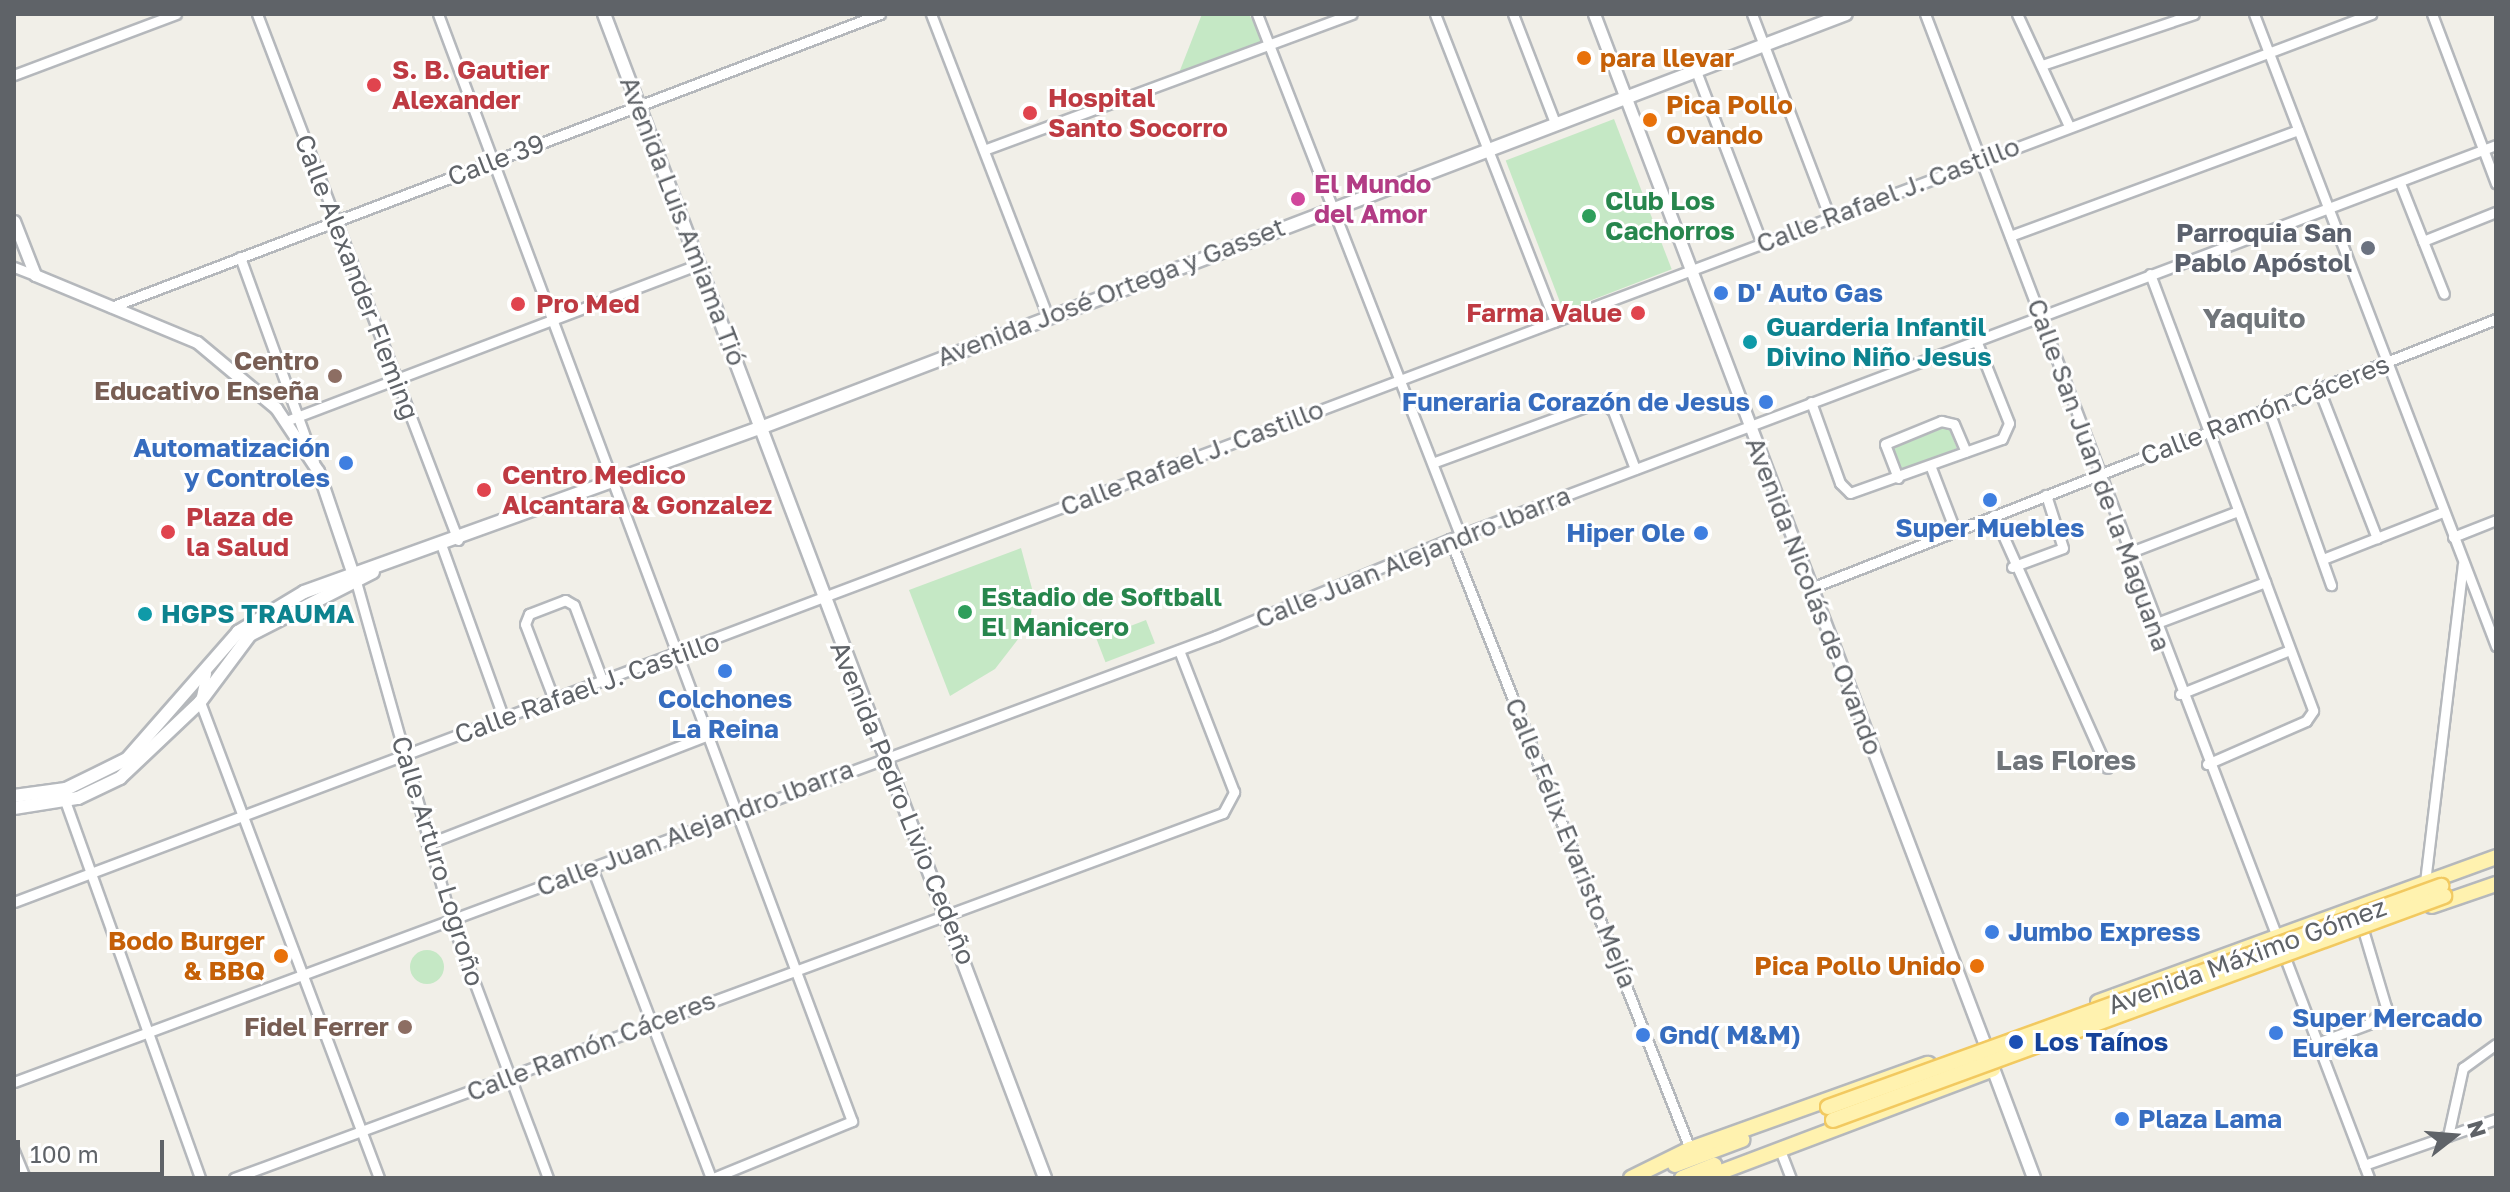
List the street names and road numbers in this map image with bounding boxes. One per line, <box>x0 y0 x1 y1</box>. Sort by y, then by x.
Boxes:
street label: Avenida Luis Amiama Tió <box>613 72 753 370</box>
street label: Calle 39 <box>443 127 549 193</box>
street label: Calle Alexander Fleming <box>288 130 426 424</box>
street label: Calle Rafael J. Castillo <box>1752 130 2024 260</box>
street label: Avenida José Ortega y Gasset <box>933 211 1289 373</box>
street label: Calle San Juan de la Maguana <box>2021 295 2177 655</box>
street label: Calle Ramón Cáceres <box>2136 348 2394 472</box>
street label: Calle Rafael J. Castillo <box>1056 393 1328 523</box>
street label: Avenida Nicolás de Ovando <box>1739 433 1889 759</box>
street label: Calle Juan Alejandro lbarra <box>1251 479 1575 635</box>
street label: Calle Rafael J. Castillo <box>450 626 724 750</box>
street label: Avenida Pedro Livio Cedeño <box>824 637 982 969</box>
street label: Calle Félix Evaristo Mejía <box>1498 693 1644 993</box>
street label: Calle Arturo Logroño <box>385 732 491 990</box>
street label: Calle Juan Alejandro lbarra <box>532 753 858 903</box>
street label: Avenida Máximo Gómez <box>2104 891 2390 1021</box>
street label: Calle Ramón Cáceres <box>462 984 720 1108</box>

